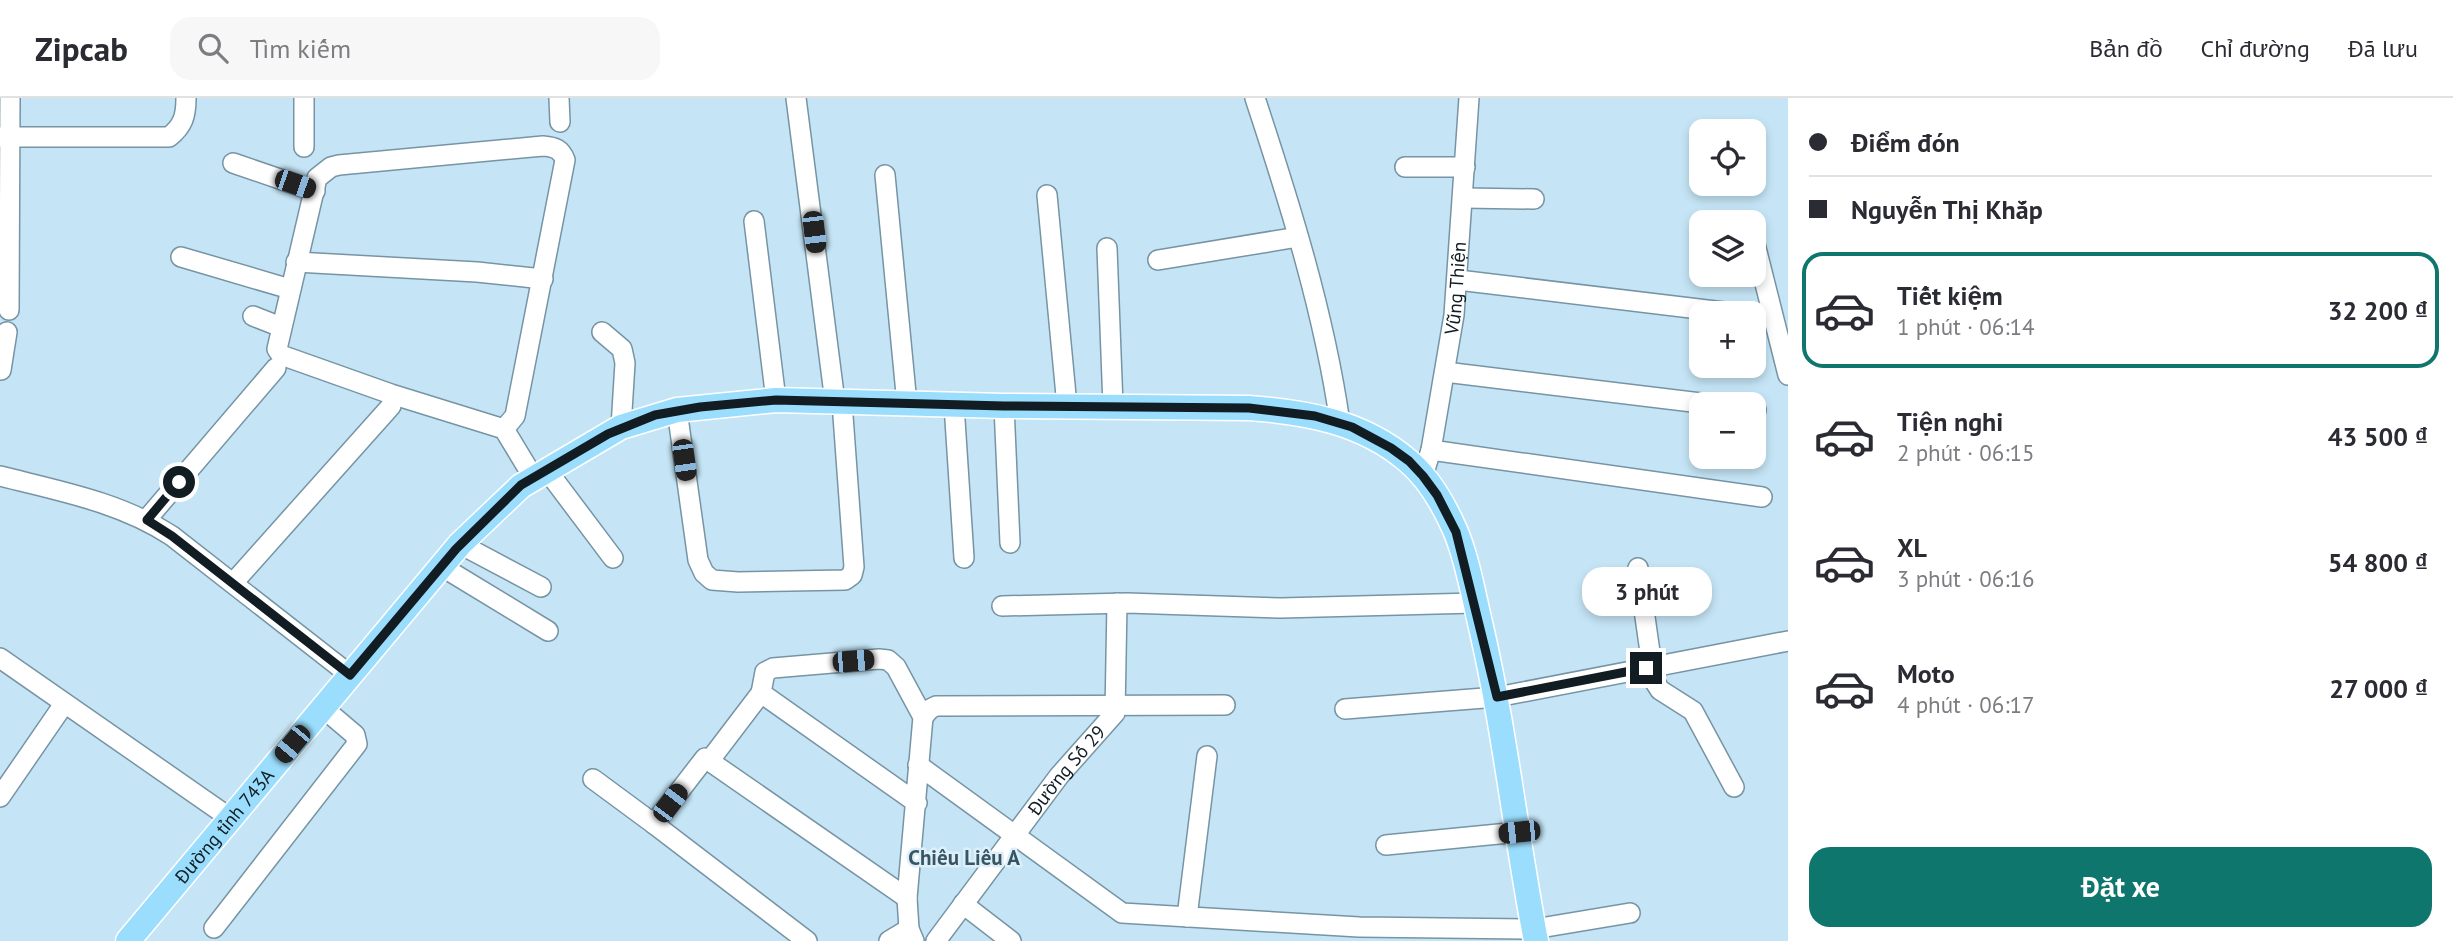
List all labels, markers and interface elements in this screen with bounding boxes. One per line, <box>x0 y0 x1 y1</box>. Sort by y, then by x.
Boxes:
search box <box>170 17 660 80</box>
text: Zipcab <box>35 27 128 70</box>
icon: search <box>194 29 232 67</box>
text: Tìm kiếm <box>250 32 351 65</box>
text: Bản đồ <box>2089 33 2163 64</box>
text: Chỉ đường <box>2201 33 2310 64</box>
text: Đã lưu <box>2348 33 2418 64</box>
map controls <box>1689 119 1766 469</box>
button: locate <box>1689 119 1766 196</box>
text: Điểm đón <box>1851 126 1960 159</box>
car <box>272 167 319 201</box>
text: Nguyễn Thị Khắp <box>1851 193 2043 226</box>
car <box>802 210 827 254</box>
button: layers <box>1689 210 1766 287</box>
street label: Vũng Thiện <box>1439 241 1471 338</box>
icon: car <box>1813 279 1876 342</box>
text: Tiết kiệm <box>1897 279 2003 312</box>
text: 32 200 ₫ <box>2328 294 2428 327</box>
button: + <box>1689 301 1766 378</box>
text: 1 phút · 06:14 <box>1897 312 2035 341</box>
button: − <box>1689 392 1766 469</box>
icon: car <box>1813 405 1876 468</box>
text: Tiện nghi <box>1897 405 2003 438</box>
text: 43 500 ₫ <box>2328 420 2428 453</box>
car <box>671 438 698 482</box>
text: 2 phút · 06:15 <box>1897 438 2035 467</box>
route start <box>163 466 195 498</box>
icon: car <box>1813 531 1876 594</box>
text: XL <box>1897 531 1927 564</box>
text: 54 800 ₫ <box>2328 546 2428 579</box>
text: 3 phút · 06:16 <box>1897 564 2035 593</box>
callout: 3 phút <box>1581 566 1711 616</box>
text: 3 phút <box>1615 577 1679 606</box>
car <box>832 649 875 673</box>
route end <box>1630 652 1662 684</box>
icon: car <box>1813 657 1876 720</box>
text: Moto <box>1897 657 1955 690</box>
text: 27 000 ₫ <box>2329 672 2428 705</box>
text: 4 phút · 06:17 <box>1897 690 2035 719</box>
street label: Đường Số 29 <box>1022 720 1110 820</box>
car <box>271 721 314 767</box>
street label: Đường tỉnh 743A <box>169 764 279 889</box>
car <box>649 780 692 826</box>
car <box>1498 819 1541 845</box>
district label: Chiêu Liêu A <box>908 844 1020 871</box>
button: Đặt xe <box>1809 847 2432 927</box>

